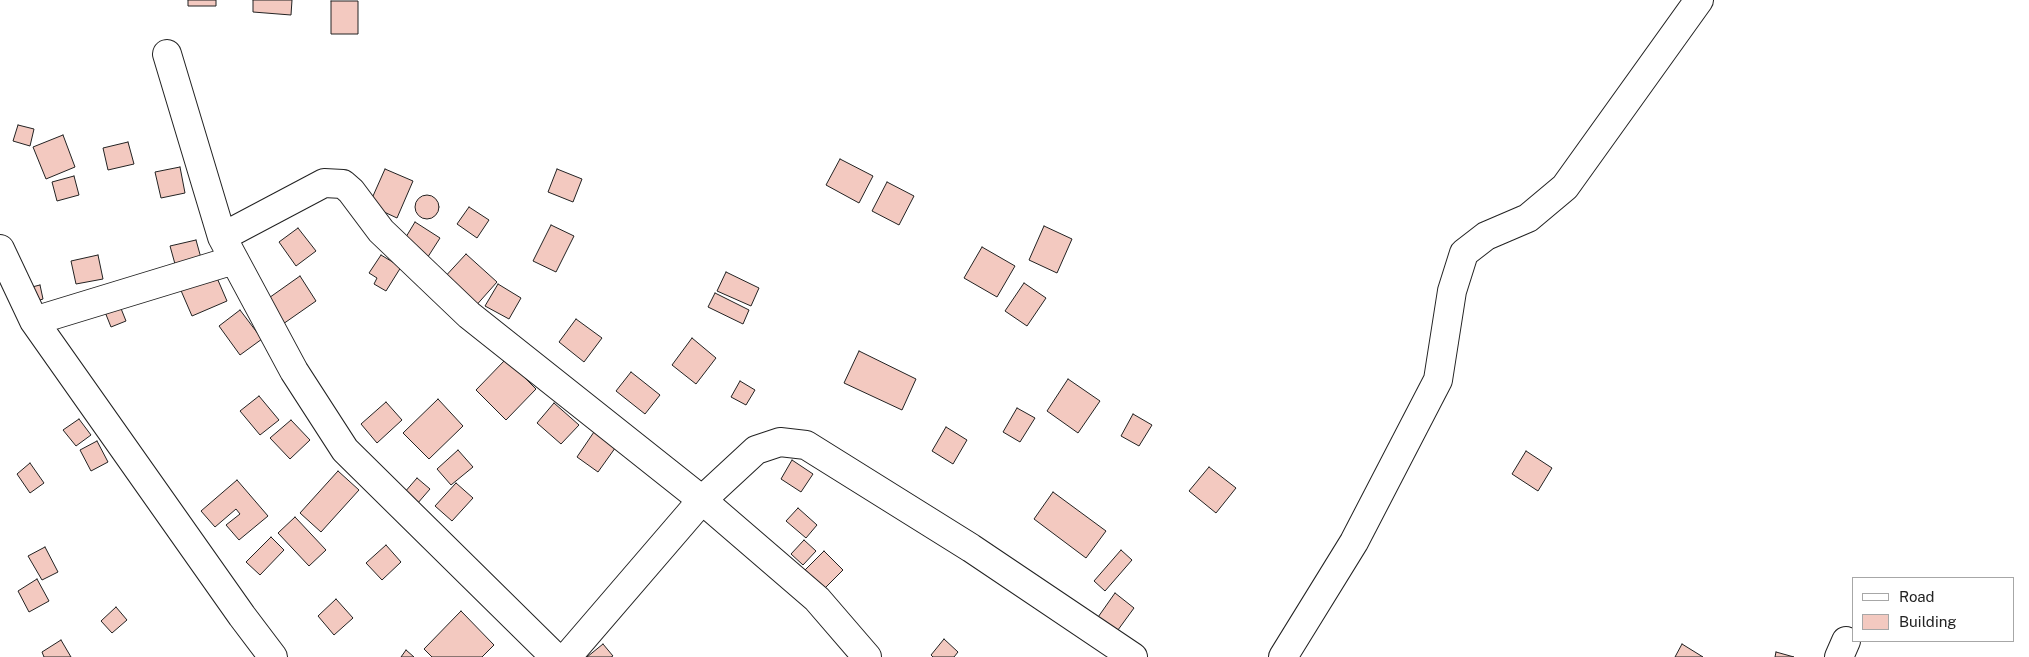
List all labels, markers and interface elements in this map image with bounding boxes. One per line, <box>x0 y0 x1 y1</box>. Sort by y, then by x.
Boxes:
legend <box>1852 577 2014 642</box>
text: Road <box>1899 588 1935 605</box>
text: Building <box>1899 613 1957 630</box>

